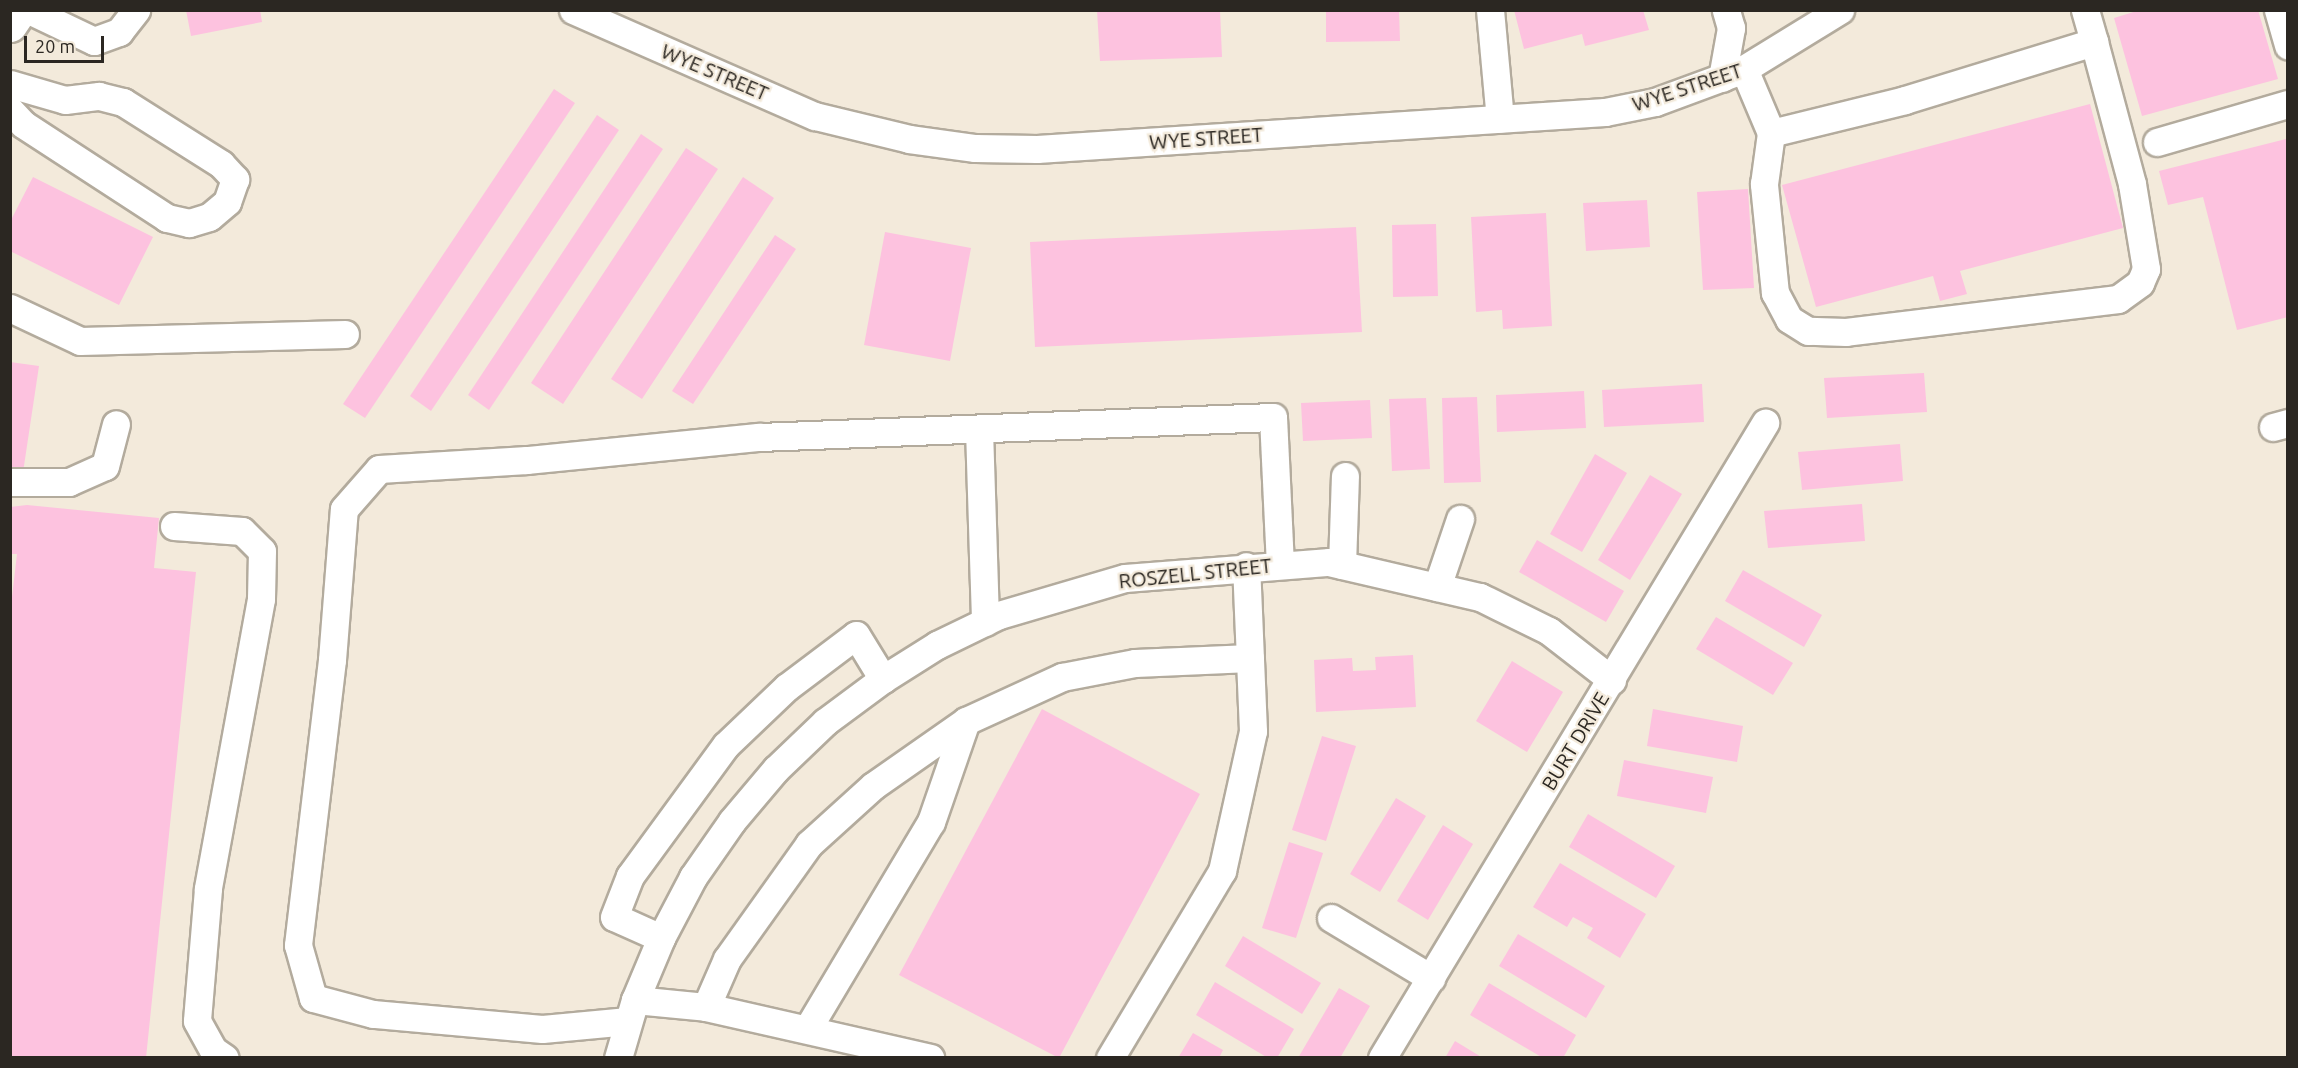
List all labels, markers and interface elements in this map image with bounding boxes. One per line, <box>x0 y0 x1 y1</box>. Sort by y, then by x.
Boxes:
scale bar <box>27 24 106 62</box>
text: 20 m <box>35 36 75 56</box>
street label: WYE STREET <box>658 39 772 105</box>
street label: WYE STREET <box>1629 58 1745 116</box>
street label: WYE STREET <box>1148 122 1264 154</box>
street label: ROSZELL STREET <box>1117 553 1273 593</box>
street label: BURT DRIVE <box>1536 688 1614 794</box>

